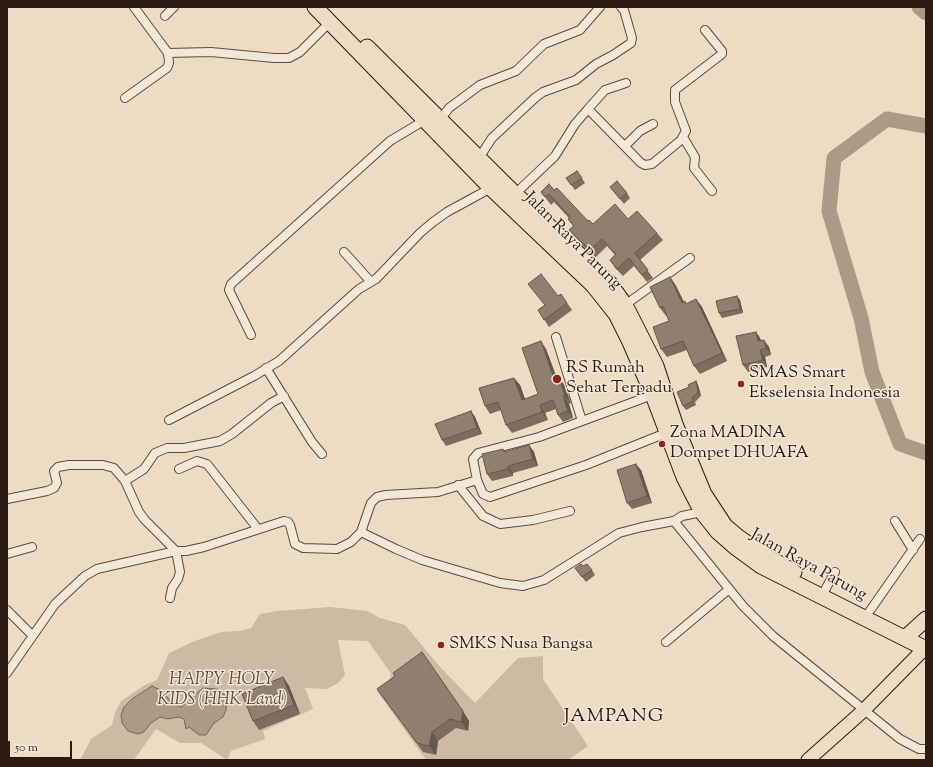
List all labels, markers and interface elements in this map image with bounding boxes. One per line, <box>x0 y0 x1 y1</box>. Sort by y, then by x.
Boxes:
street label: Jalan Raya Parung <box>519 189 625 295</box>
place label: RS Rumah Sehat Terpadu <box>566 359 672 399</box>
place label: SMAS Smart Ekselensia Indonesia <box>749 364 900 404</box>
marker: RS Rumah Sehat Terpadu <box>551 373 563 385</box>
marker: SMAS Smart Ekselensia Indonesia <box>736 379 746 389</box>
place label: Zona MADINA Dompet DHUAFA <box>670 424 809 464</box>
marker: Zona MADINA Dompet DHUAFA <box>657 439 667 449</box>
street label: Jalan Raya Parung <box>746 526 870 606</box>
place label: SMKS Nusa Bangsa <box>449 635 593 655</box>
marker: SMKS Nusa Bangsa <box>436 640 446 650</box>
park label: HAPPY HOLY KIDS (HHK Land) <box>157 671 287 711</box>
district label: JAMPANG <box>564 707 664 729</box>
scale bar <box>10 733 74 759</box>
text: 50 m <box>15 739 38 757</box>

